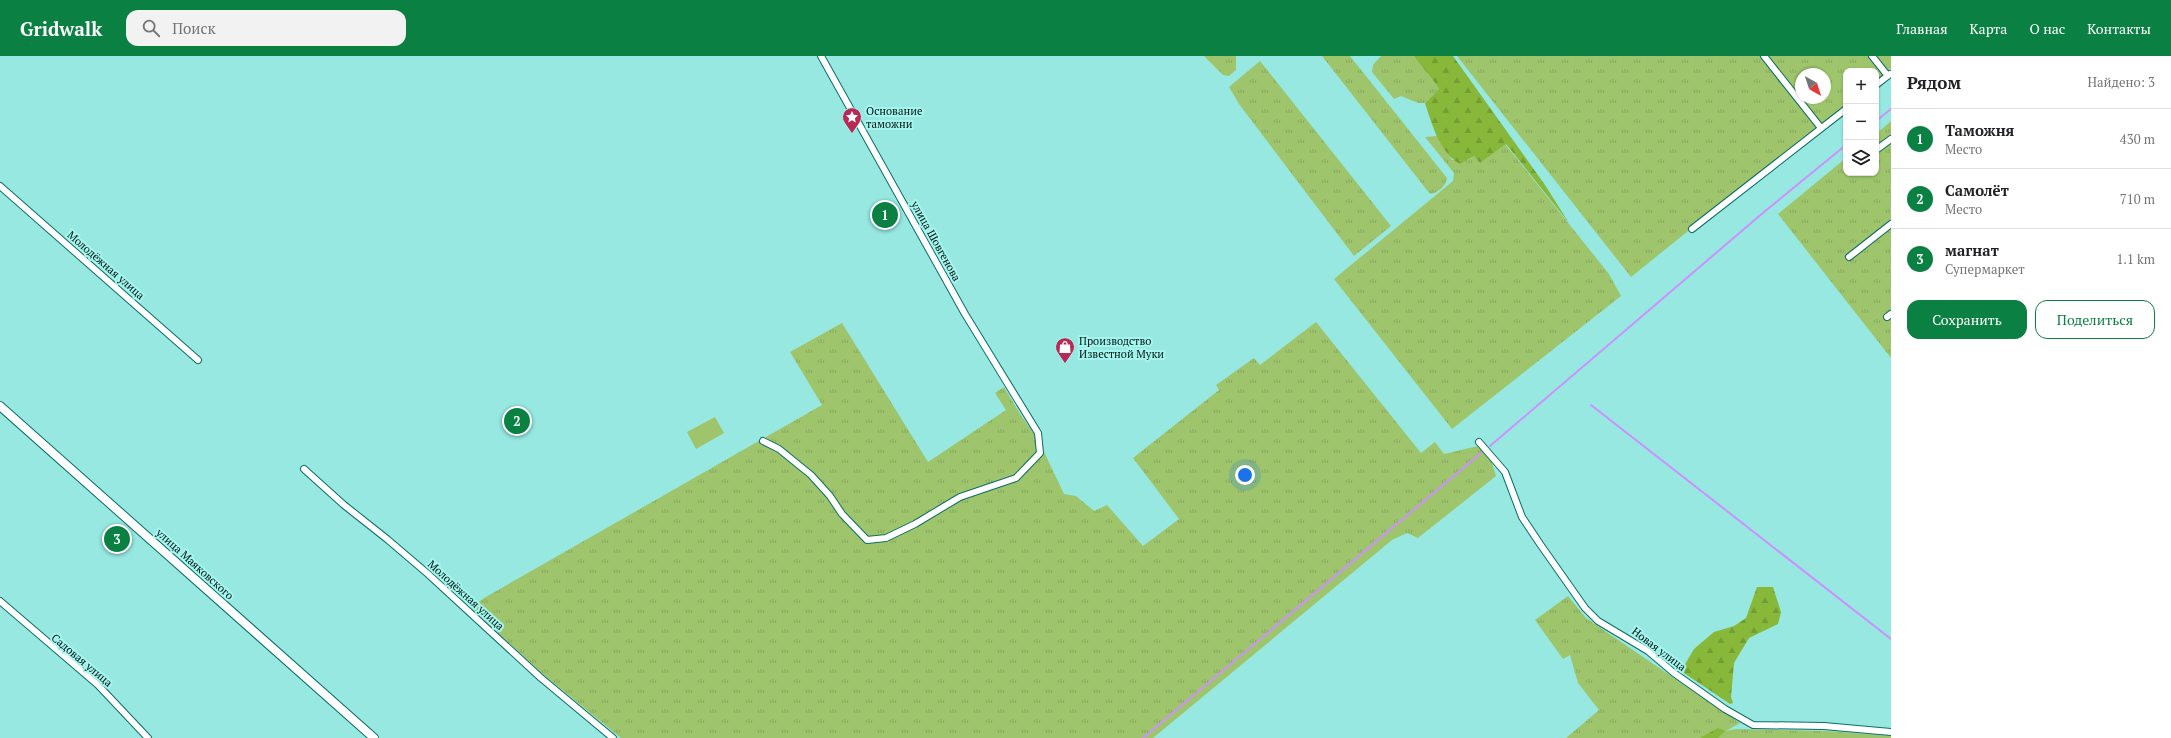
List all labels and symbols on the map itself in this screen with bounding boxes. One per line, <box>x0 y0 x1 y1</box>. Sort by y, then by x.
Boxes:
north arrow <box>1795 68 1831 104</box>
place label: Основание таможни <box>866 104 923 131</box>
place icon: Основание таможни <box>841 106 863 134</box>
street label: улица Шовгенова <box>908 198 964 284</box>
pin: 1 <box>872 200 898 230</box>
street label: Молодёжная улица <box>64 228 148 303</box>
place label: Производство Известной Муки <box>1079 334 1164 361</box>
shop icon: Производство Известной Муки <box>1054 336 1076 364</box>
pin: 2 <box>504 406 530 436</box>
your location <box>1235 465 1255 485</box>
pin: 3 <box>104 524 130 554</box>
street label: улица Маяковского <box>153 525 237 602</box>
street label: Молодёжная улица <box>425 557 507 633</box>
street label: Новая улица <box>1629 624 1689 674</box>
street label: Садовая улица <box>49 630 116 690</box>

